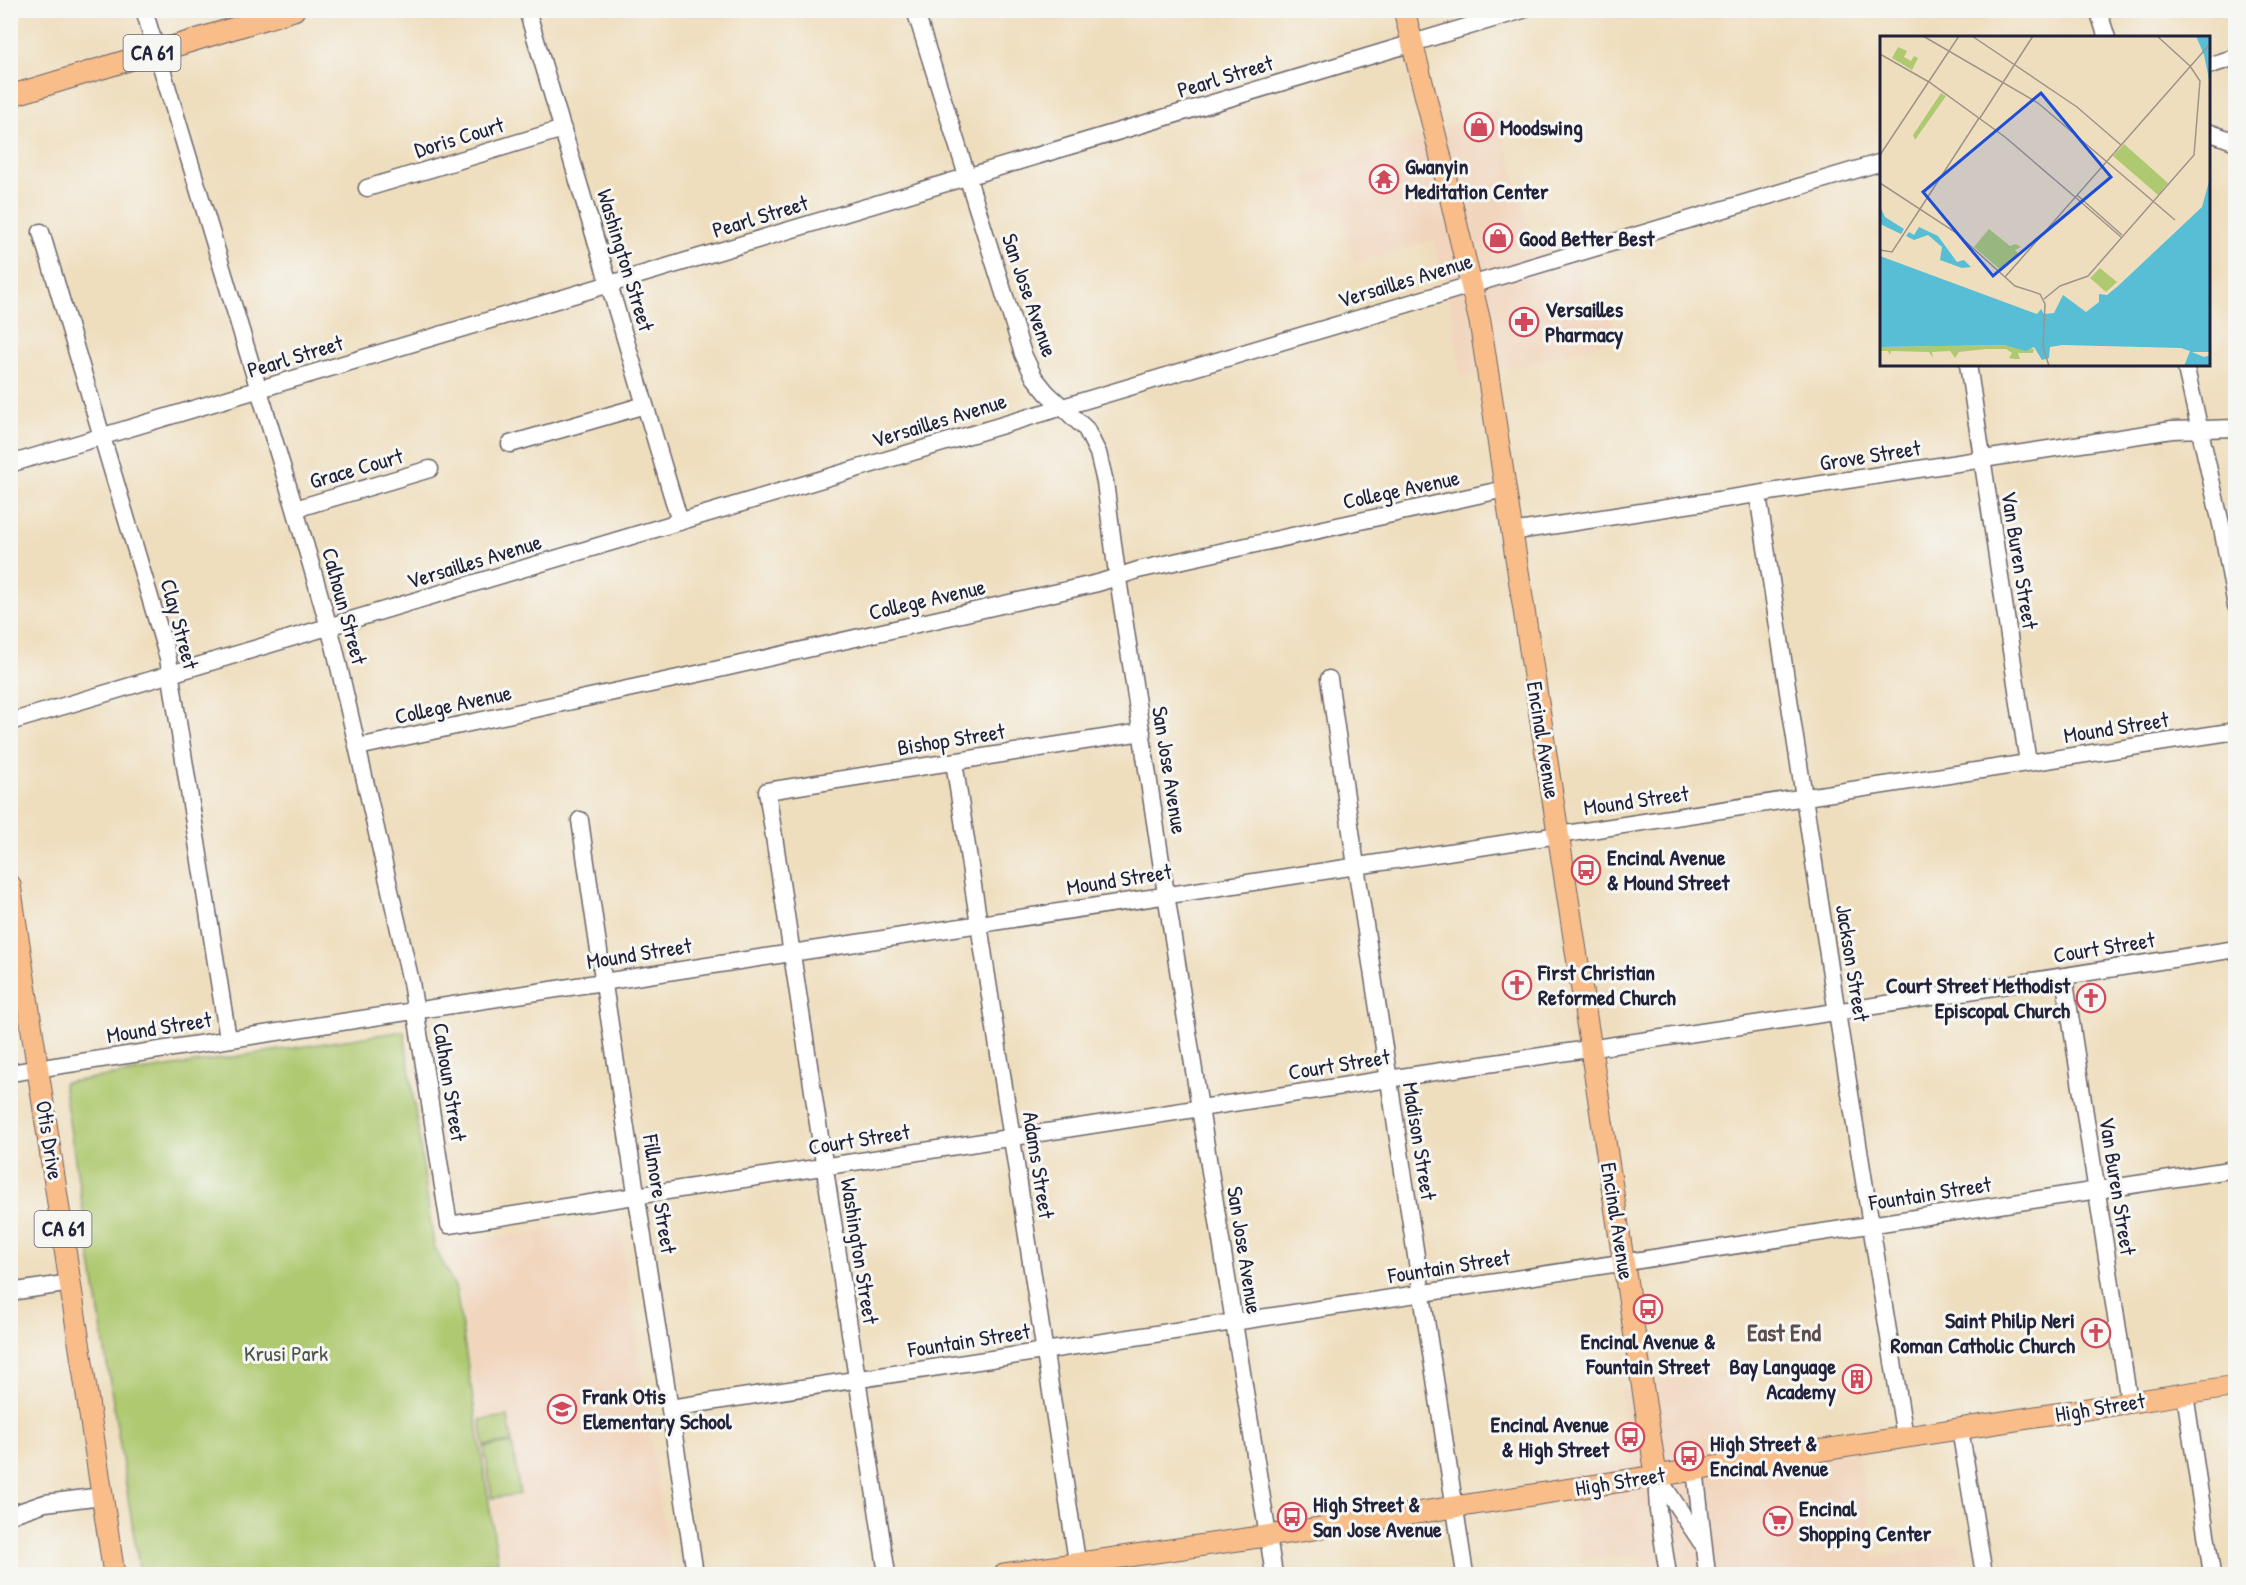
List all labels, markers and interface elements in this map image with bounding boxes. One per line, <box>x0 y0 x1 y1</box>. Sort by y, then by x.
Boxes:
road number: CA 61 <box>124 35 180 71</box>
inset map <box>1880 36 2210 366</box>
street label: Pearl Street <box>1173 47 1277 105</box>
street label: Doris Court <box>411 109 508 165</box>
shop icon: Moodswing <box>1463 111 1495 143</box>
place label: Moodswing <box>1500 112 1583 143</box>
place label: Gwanyin Meditation Center <box>1405 151 1549 206</box>
temple icon: Gwanyin Meditation Center <box>1368 163 1400 195</box>
street label: Washington Street <box>590 185 662 335</box>
street label: Pearl Street <box>708 187 812 245</box>
shop icon: Good Better Best <box>1482 222 1514 254</box>
place label: Good Better Best <box>1519 223 1656 253</box>
street label: San Jose Avenue <box>995 229 1065 361</box>
street label: Versailles Avenue <box>1334 245 1476 315</box>
place label: Versailles Pharmacy <box>1545 294 1624 350</box>
pharmacy icon: Versailles Pharmacy <box>1508 306 1540 338</box>
street label: Pearl Street <box>243 327 347 385</box>
street label: Versailles Avenue <box>868 385 1010 455</box>
street label: Grove Street <box>1817 432 1923 478</box>
street label: Grace Court <box>306 440 407 496</box>
street label: College Avenue <box>1340 462 1462 516</box>
street label: Van Buren Street <box>1994 489 2046 632</box>
street label: Versailles Avenue <box>403 526 545 596</box>
street label: Calhoun Street <box>315 544 375 668</box>
street label: College Avenue <box>866 571 988 627</box>
street label: Clay Street <box>154 576 207 673</box>
street label: College Avenue <box>392 677 514 731</box>
street label: Encinal Avenue <box>1520 679 1568 801</box>
street label: San Jose Avenue <box>1145 704 1195 836</box>
street label: Mound Street <box>2062 704 2171 750</box>
street label: Bishop Street <box>895 716 1007 762</box>
street label: Mound Street <box>1582 778 1691 822</box>
place label: Encinal Avenue & Mound Street <box>1607 842 1731 897</box>
bus stop icon: Encinal Avenue & Mound Street <box>1570 854 1602 886</box>
street label: Mound Street <box>1065 856 1174 902</box>
street label: Jackson Street <box>1829 902 1877 1024</box>
street label: Court Street <box>2051 924 2157 970</box>
street label: Mound Street <box>585 930 694 976</box>
place label: First Christian Reformed Church <box>1537 957 1676 1012</box>
church icon: First Christian Reformed Church <box>1501 969 1533 1001</box>
place label: Court Street Methodist Episcopal Church <box>1886 970 2071 1026</box>
church icon: Court Street Methodist Episcopal Church <box>2075 982 2107 1014</box>
street label: Mound Street <box>105 1004 214 1050</box>
street label: Calhoun Street <box>426 1021 474 1144</box>
street label: Court Street <box>1286 1041 1392 1087</box>
street label: Madison Street <box>1396 1080 1444 1202</box>
street label: Otis Drive <box>29 1098 71 1182</box>
street label: Adams Street <box>1016 1109 1062 1221</box>
street label: Van Buren Street <box>2092 1115 2144 1258</box>
street label: Court Street <box>806 1116 912 1162</box>
street label: Fillmore Street <box>636 1131 684 1256</box>
street label: Encinal Avenue <box>1594 1160 1642 1282</box>
street label: Fountain Street <box>1866 1168 1994 1218</box>
street label: Washington Street <box>834 1176 886 1326</box>
street label: San Jose Avenue <box>1220 1184 1270 1316</box>
road number: CA 61 <box>34 1211 92 1247</box>
street label: Fountain Street <box>1385 1241 1513 1291</box>
bus stop icon: Encinal Avenue & Fountain Street <box>1632 1293 1664 1325</box>
place label: Saint Philip Neri Roman Catholic Church <box>1890 1305 2076 1360</box>
street label: Fountain Street <box>905 1315 1033 1365</box>
district label: East End <box>1747 1316 1822 1348</box>
church icon: Saint Philip Neri Roman Catholic Church <box>2080 1317 2112 1349</box>
place label: Encinal Avenue & Fountain Street <box>1580 1326 1716 1381</box>
park label: Krusi Park <box>244 1338 328 1368</box>
place label: Bay Language Academy <box>1729 1351 1837 1407</box>
building icon: Bay Language Academy <box>1841 1363 1873 1395</box>
place label: Frank Otis Elementary School <box>582 1381 733 1437</box>
street label: High Street <box>2053 1385 2147 1429</box>
school or university icon: Frank Otis Elementary School <box>546 1393 578 1425</box>
place label: Encinal Avenue & High Street <box>1491 1409 1610 1465</box>
bus stop icon: Encinal Avenue & High Street <box>1614 1421 1646 1453</box>
place label: High Street & Encinal Avenue <box>1710 1428 1829 1483</box>
bus stop icon: High Street & Encinal Avenue <box>1673 1440 1705 1472</box>
street label: High Street <box>1573 1459 1667 1503</box>
place label: High Street & San Jose Avenue <box>1313 1489 1442 1544</box>
place label: Encinal Shopping Center <box>1799 1493 1932 1549</box>
bus stop icon: High Street & San Jose Avenue <box>1276 1501 1308 1533</box>
supermarket icon: Encinal Shopping Center <box>1762 1505 1794 1537</box>

